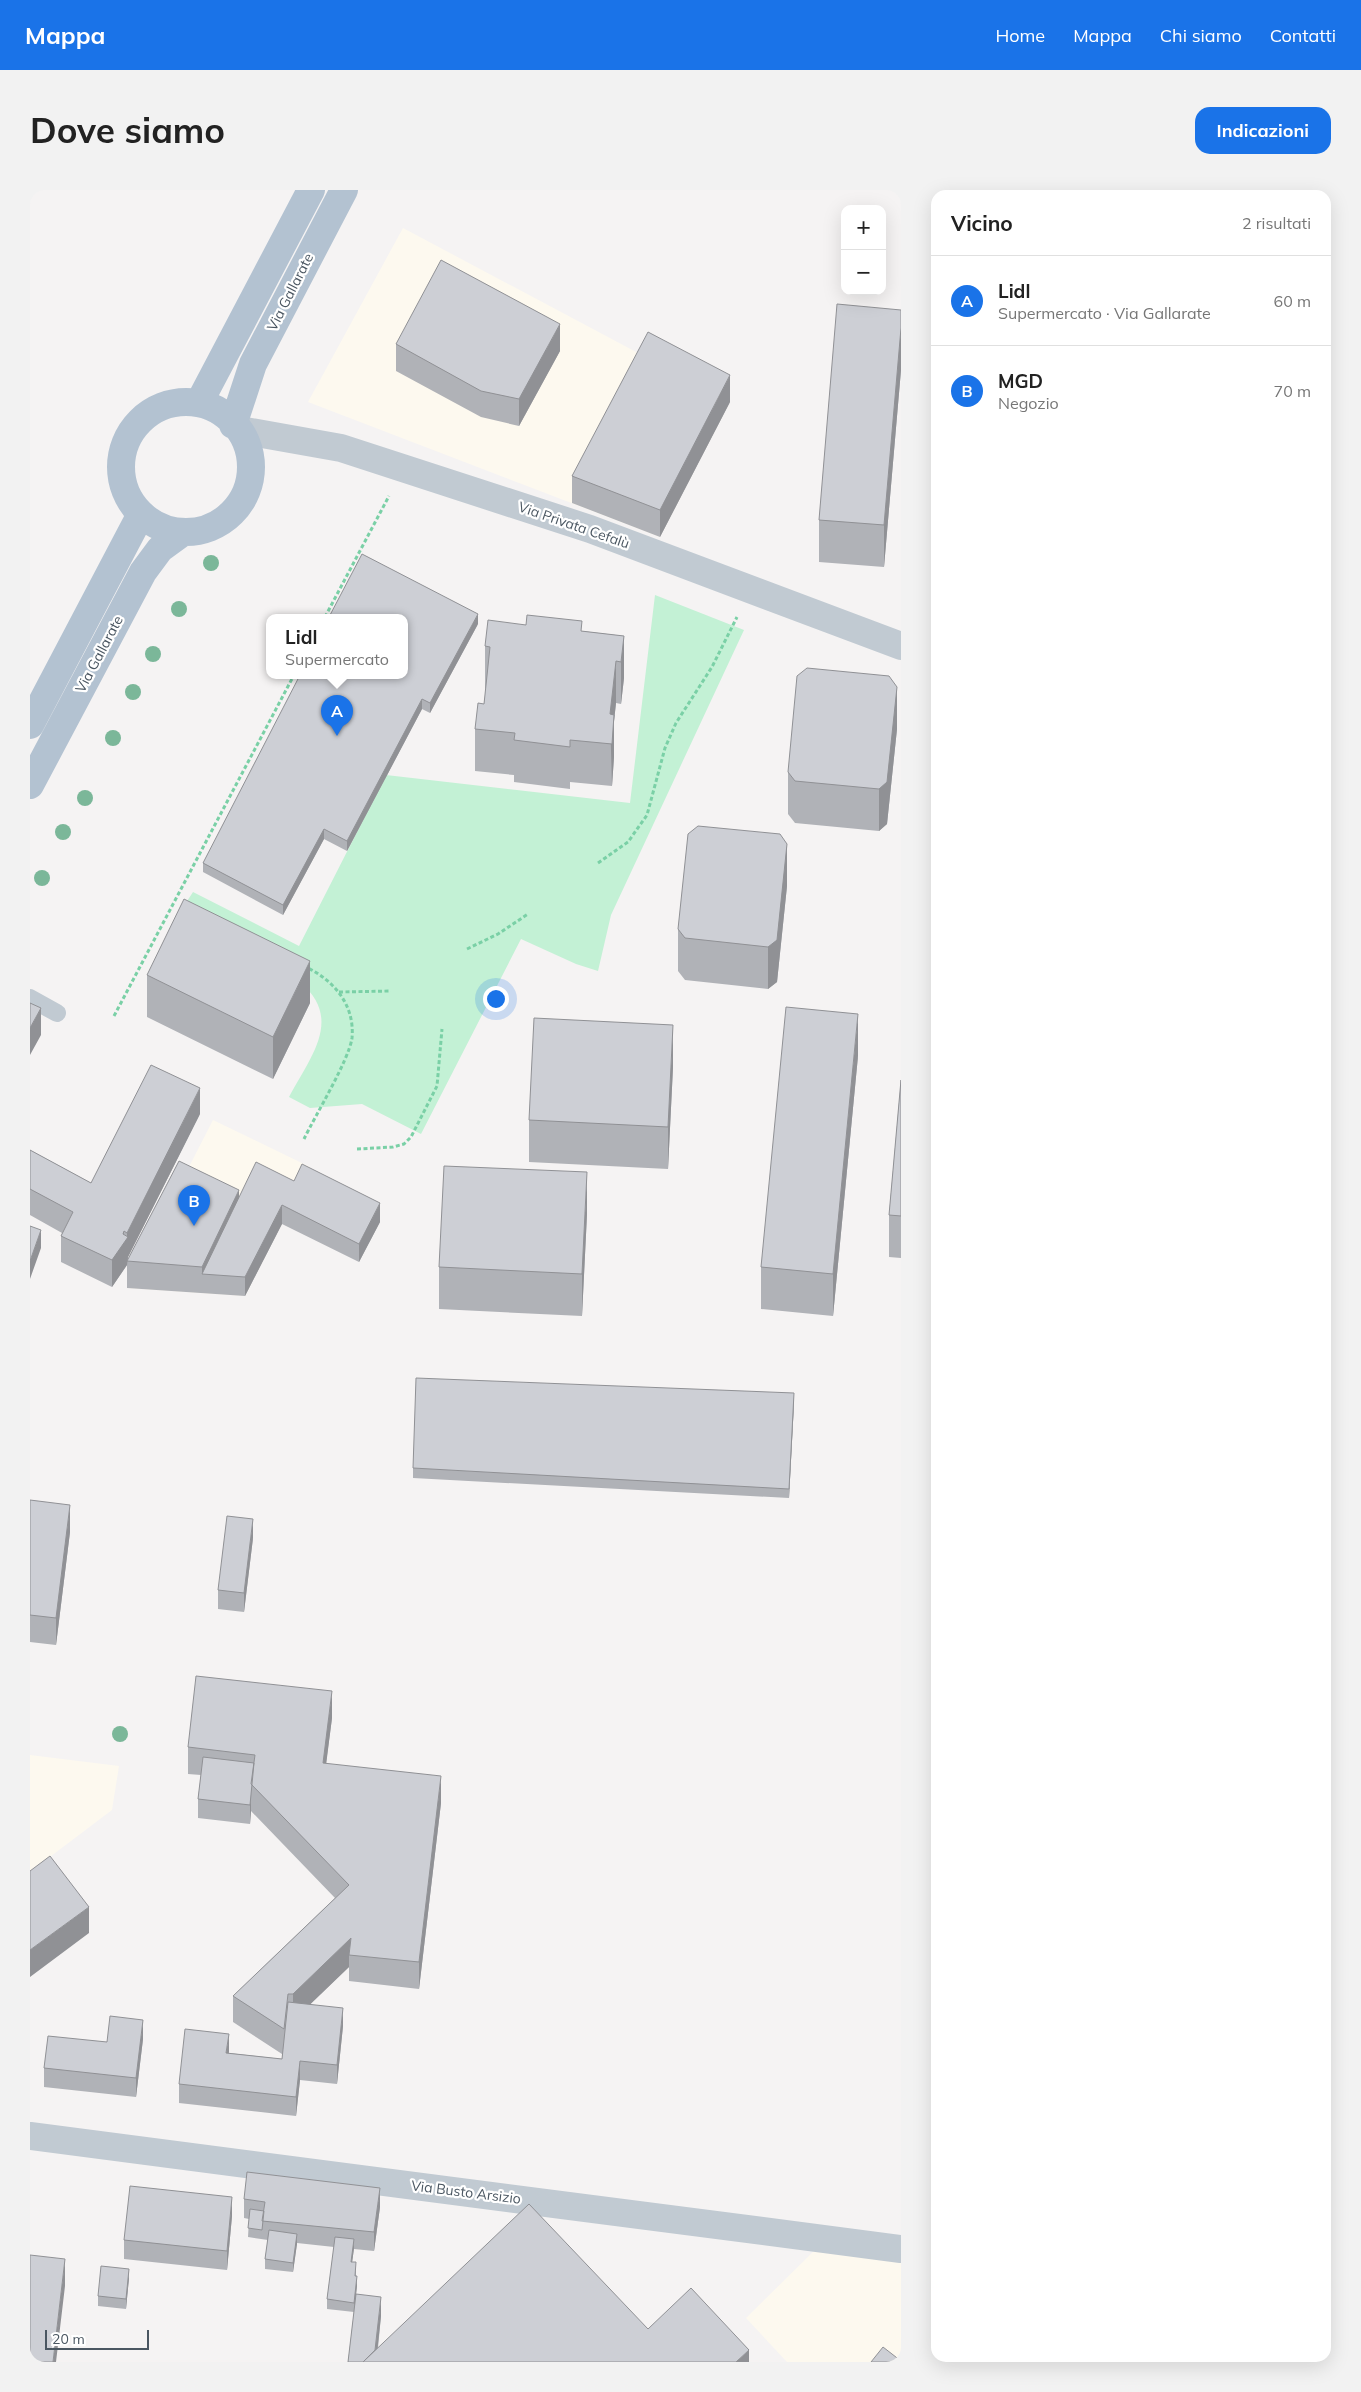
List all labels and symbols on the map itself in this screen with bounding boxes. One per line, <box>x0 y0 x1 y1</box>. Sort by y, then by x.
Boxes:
street label: Via Gallarate <box>263 250 317 334</box>
street label: Via Privata Cefalù <box>516 498 632 552</box>
street label: Via Gallarate <box>71 612 127 696</box>
pin: A <box>321 695 353 736</box>
your location <box>483 986 509 1012</box>
pin: B <box>178 1185 210 1226</box>
street label: Via Busto Arsizio <box>410 2176 522 2208</box>
scale bar <box>45 2327 149 2350</box>

